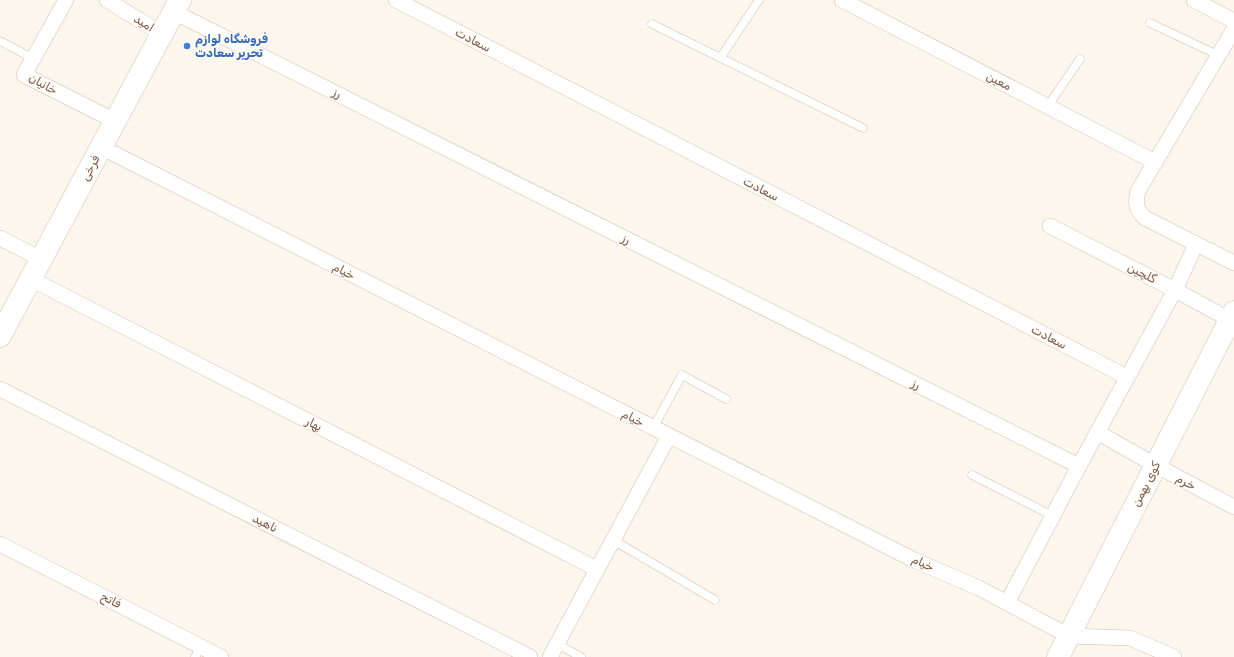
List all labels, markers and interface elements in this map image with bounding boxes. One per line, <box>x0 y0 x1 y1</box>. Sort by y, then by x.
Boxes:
street label: امید <box>131 11 157 35</box>
street label: سعادت <box>453 25 493 55</box>
place label: فروشگاه لوازم تحریر سعادت <box>195 32 268 60</box>
marker: فروشگاه لوازم تحریر سعادت <box>182 41 192 51</box>
street label: معین <box>984 69 1014 93</box>
street label: خانیان <box>26 70 60 98</box>
street label: رز <box>329 85 344 102</box>
street label: فرخی <box>77 153 104 184</box>
street label: سعادت <box>741 174 781 204</box>
street label: رز <box>618 231 633 248</box>
street label: خیام <box>330 260 357 284</box>
street label: گلچین <box>1125 260 1159 286</box>
street label: سعادت <box>1029 322 1069 352</box>
street label: رز <box>908 376 923 393</box>
street label: خیام <box>619 407 646 431</box>
street label: بهار <box>302 414 325 435</box>
street label: کوی بهمن <box>1129 459 1164 509</box>
street label: خرم <box>1173 471 1198 495</box>
street label: ناهید <box>250 511 280 535</box>
street label: خیام <box>909 552 936 576</box>
street label: فاتح <box>98 589 124 613</box>

